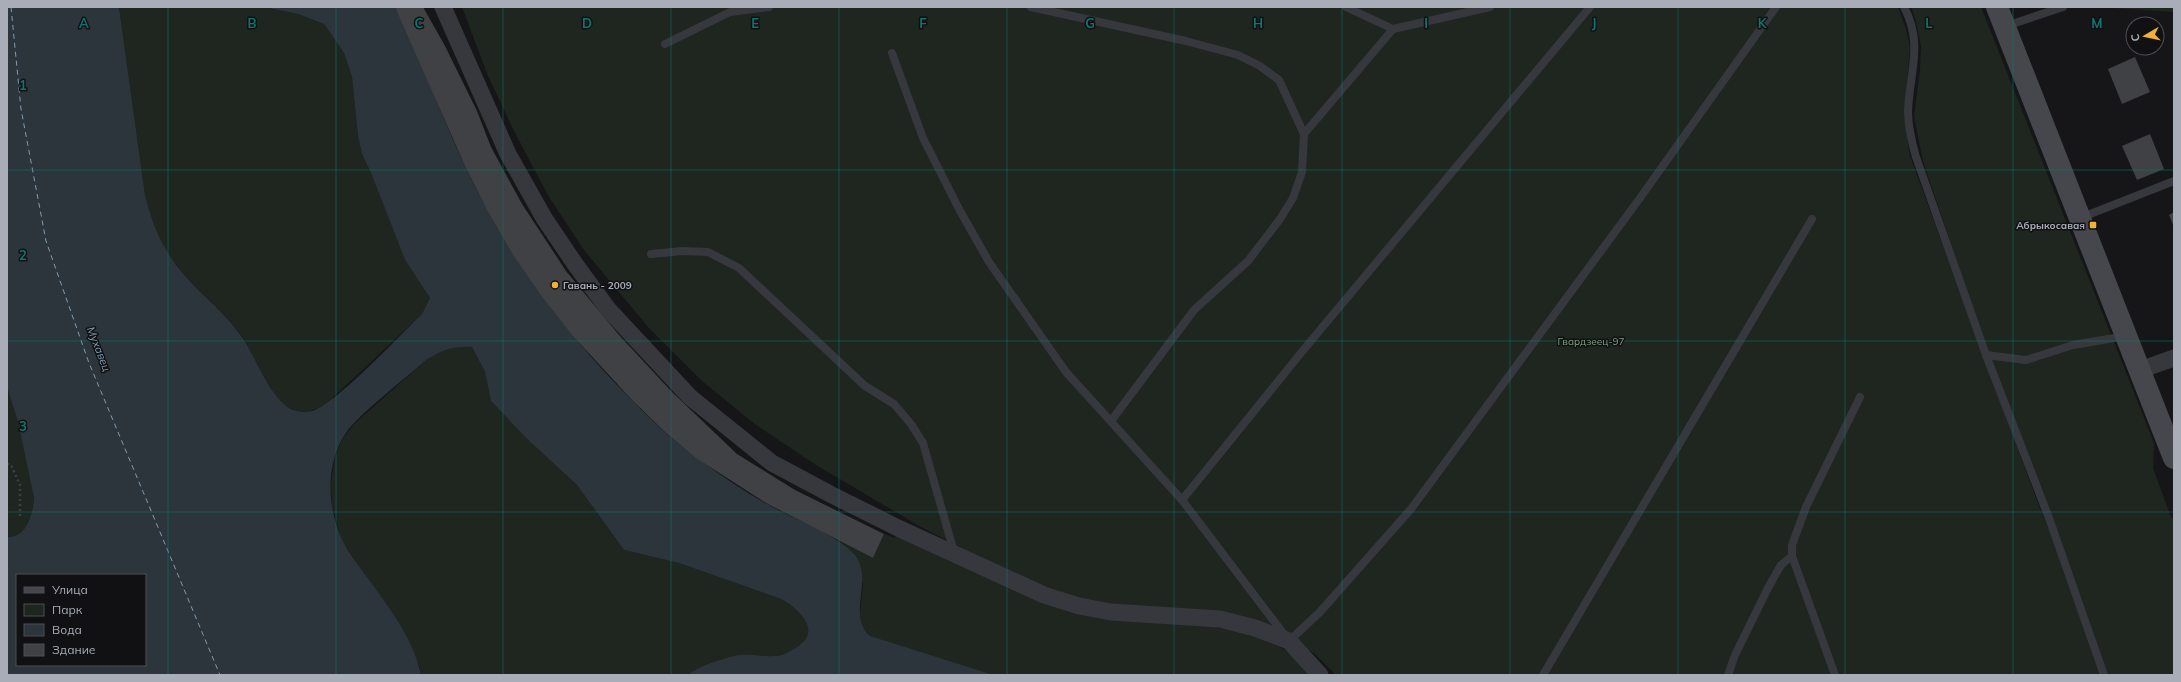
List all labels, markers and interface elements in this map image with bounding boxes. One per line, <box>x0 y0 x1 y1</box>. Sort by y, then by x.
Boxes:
text: A <box>79 15 89 31</box>
text: B <box>248 15 257 31</box>
text: C <box>415 15 424 31</box>
text: D <box>582 15 592 31</box>
text: E <box>751 15 759 31</box>
text: F <box>919 15 927 31</box>
text: G <box>1085 15 1095 31</box>
text: H <box>1253 15 1263 31</box>
text: I <box>1424 15 1428 31</box>
text: J <box>1592 15 1596 31</box>
text: K <box>1758 15 1768 31</box>
text: L <box>1925 15 1933 31</box>
text: M <box>2091 15 2103 31</box>
north arrow <box>2125 16 2165 56</box>
text: С <box>2128 32 2143 42</box>
text: 1 <box>19 77 27 93</box>
place label: Абрыкосавая <box>2016 219 2085 232</box>
marker: Абрыкосавая <box>2088 220 2098 230</box>
text: 2 <box>19 247 27 263</box>
place label: Гавань - 2009 <box>563 279 632 292</box>
marker: Гавань - 2009 <box>550 280 560 290</box>
water label: Мухавец <box>84 325 114 374</box>
park label: Гвардзеец-97 <box>1558 335 1624 348</box>
text: 3 <box>19 418 27 434</box>
legend <box>16 574 146 666</box>
text: Улица <box>51 582 88 597</box>
text: Парк <box>52 602 83 617</box>
text: Вода <box>52 622 82 637</box>
text: Здание <box>52 642 96 657</box>

